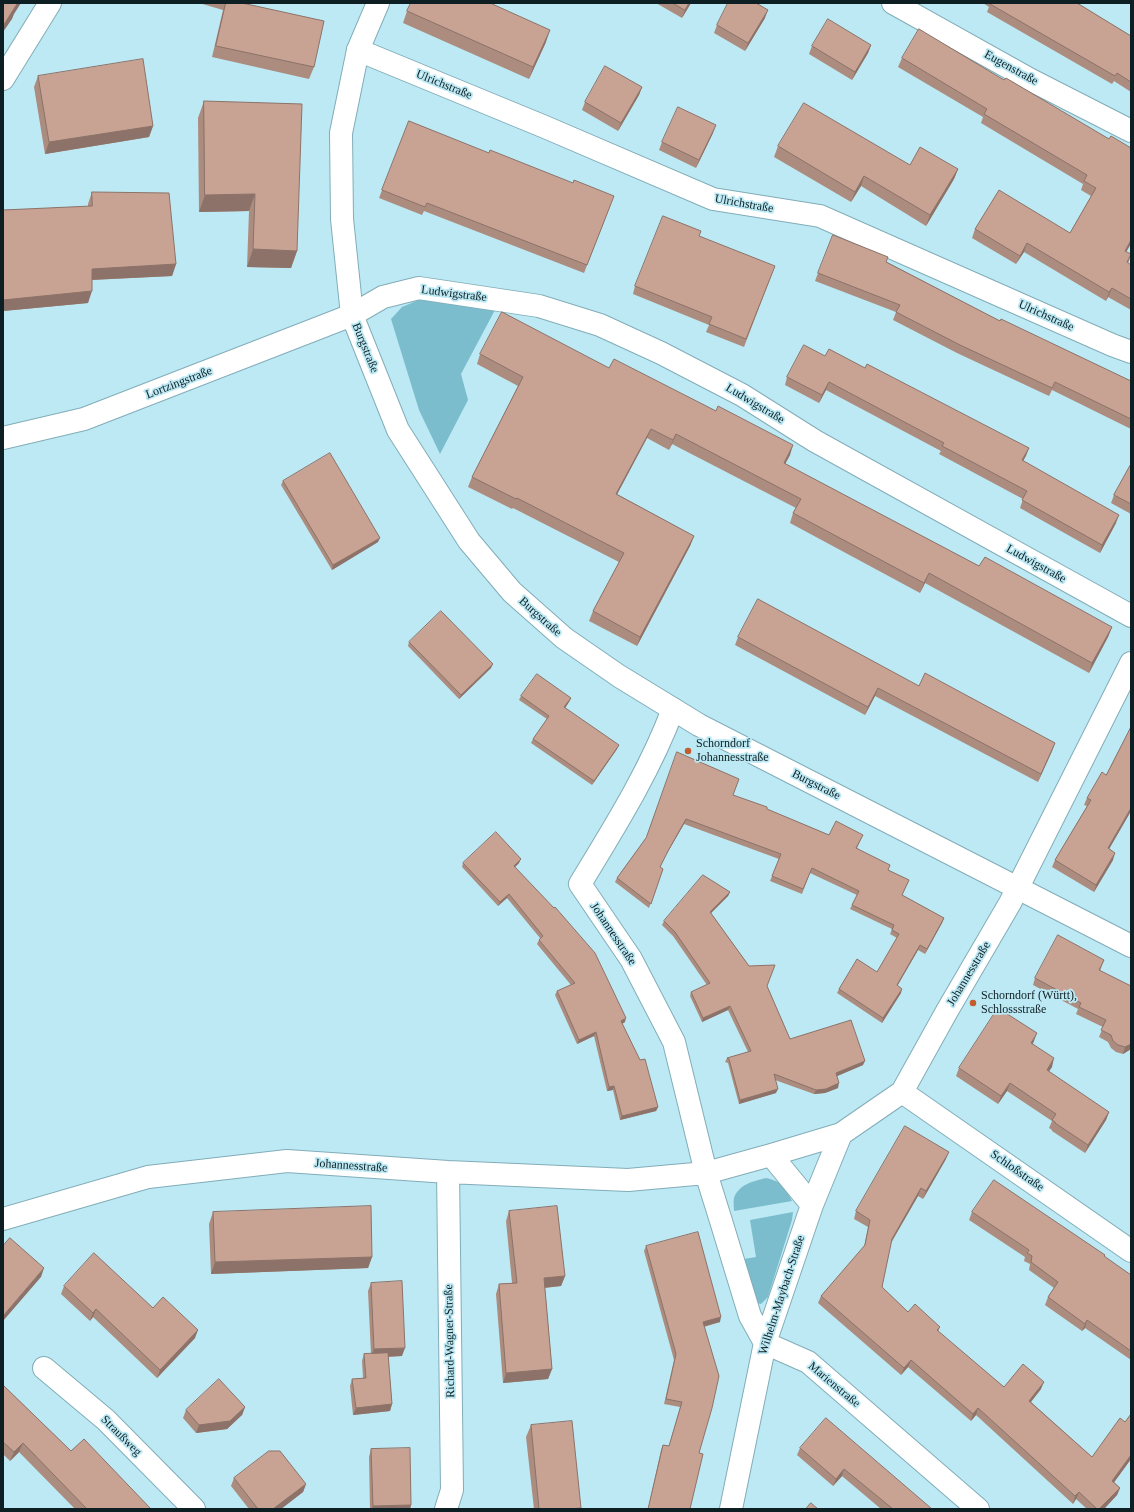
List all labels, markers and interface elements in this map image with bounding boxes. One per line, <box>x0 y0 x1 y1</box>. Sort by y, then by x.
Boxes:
street label: Eugenstraße <box>982 47 1040 89</box>
street label: Ulrichstraße <box>414 67 474 103</box>
street label: Ulrichstraße <box>714 192 774 216</box>
street label: Ludwigstraße <box>420 283 488 305</box>
street label: Ulrichstraße <box>1016 297 1076 335</box>
street label: Burgstraße <box>349 321 381 375</box>
street label: Lortzingstraße <box>144 364 214 402</box>
street label: Ludwigstraße <box>723 381 787 427</box>
street label: Ludwigstraße <box>1004 542 1068 586</box>
street label: Burgstraße <box>516 594 564 640</box>
place label: Schorndorf Johannesstraße <box>696 737 769 765</box>
marker: Schorndorf Johannesstraße <box>683 746 693 756</box>
street label: Burgstraße <box>789 767 843 803</box>
street label: Johannesstraße <box>587 900 639 968</box>
street label: Johannesstraße <box>944 939 994 1009</box>
place label: Schorndorf (Württ), Schlossstraße <box>981 989 1077 1017</box>
marker: Schorndorf (Württ), Schlossstraße <box>968 998 978 1008</box>
street label: Schloßstraße <box>987 1147 1047 1195</box>
street label: Johannesstraße <box>314 1156 388 1176</box>
street label: Wilhelm-Maybach-Straße <box>756 1233 808 1357</box>
street label: Richard-Wagner-Straße <box>442 1284 458 1398</box>
street label: Marienstraße <box>805 1359 863 1411</box>
street label: Straußweg <box>98 1413 144 1459</box>

